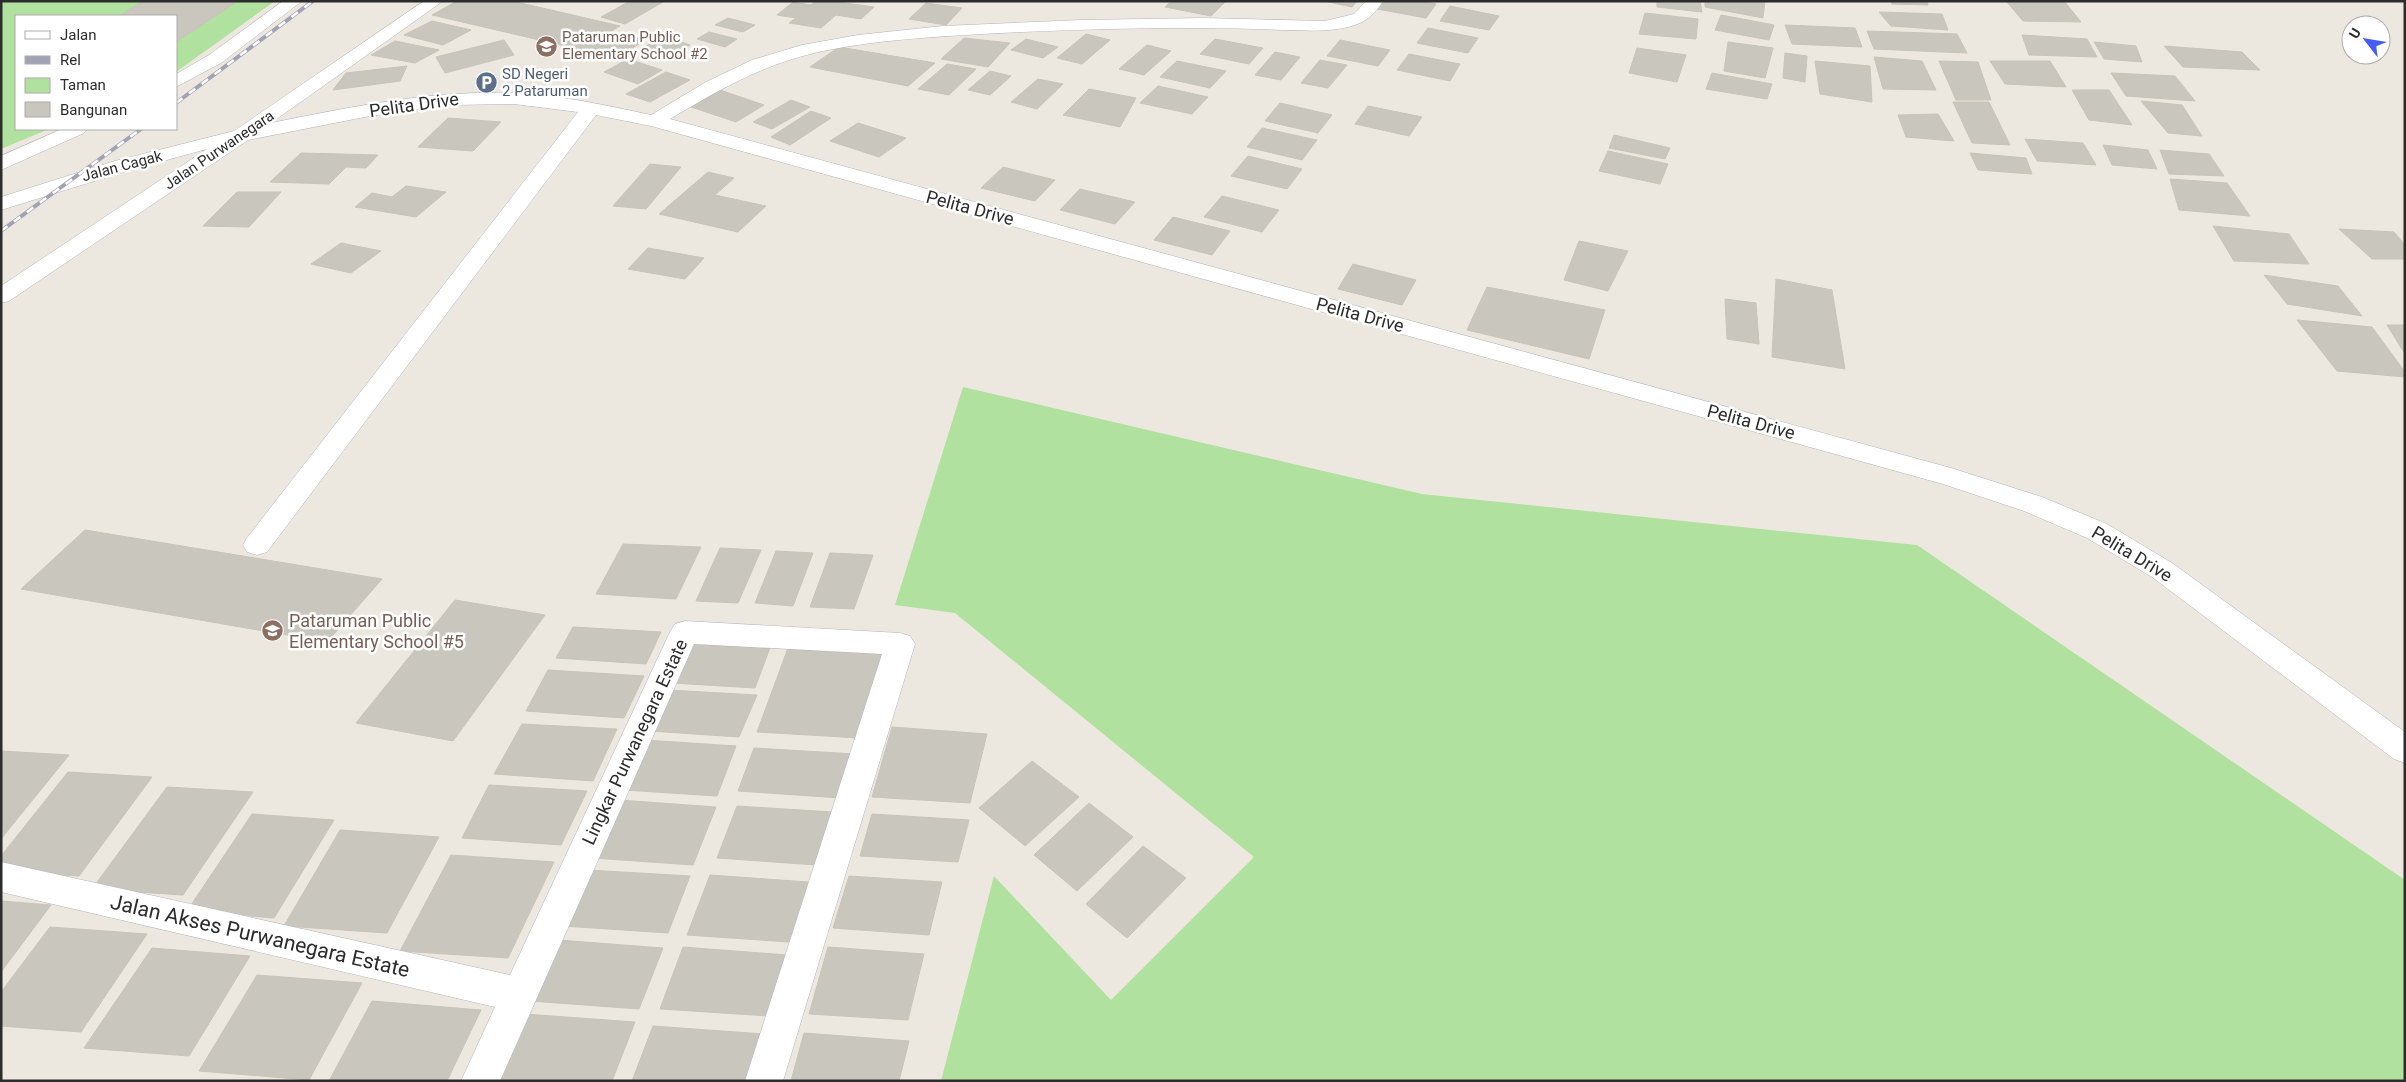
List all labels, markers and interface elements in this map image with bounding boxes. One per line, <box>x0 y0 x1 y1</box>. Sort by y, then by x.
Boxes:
legend <box>15 15 178 130</box>
north arrow <box>2341 15 2391 65</box>
text: U <box>2346 25 2364 41</box>
text: Jalan <box>60 26 97 44</box>
place label: Pataruman Public Elementary School #2 <box>562 28 708 63</box>
school or university icon: Pataruman Public Elementary School #2 <box>534 34 558 58</box>
text: Rel <box>60 51 81 69</box>
place label: SD Negeri 2 Pataruman <box>502 65 588 100</box>
parking icon: SD Negeri 2 Pataruman <box>474 71 498 95</box>
text: Taman <box>60 76 106 94</box>
street label: Pelita Drive <box>368 88 460 121</box>
text: Bangunan <box>60 101 127 119</box>
street label: Jalan Purwanegara <box>161 107 277 193</box>
street label: Jalan Cagak <box>80 147 164 185</box>
street label: Pelita Drive <box>924 186 1016 229</box>
street label: Pelita Drive <box>1314 293 1406 336</box>
street label: Pelita Drive <box>1705 400 1797 443</box>
street label: Pelita Drive <box>2088 521 2176 586</box>
place label: Pataruman Public Elementary School #5 <box>289 610 464 652</box>
school or university icon: Pataruman Public Elementary School #5 <box>261 619 285 643</box>
street label: Lingkar Purwanegara Estate <box>578 636 691 848</box>
street label: Jalan Akses Purwanegara Estate <box>108 890 412 982</box>

